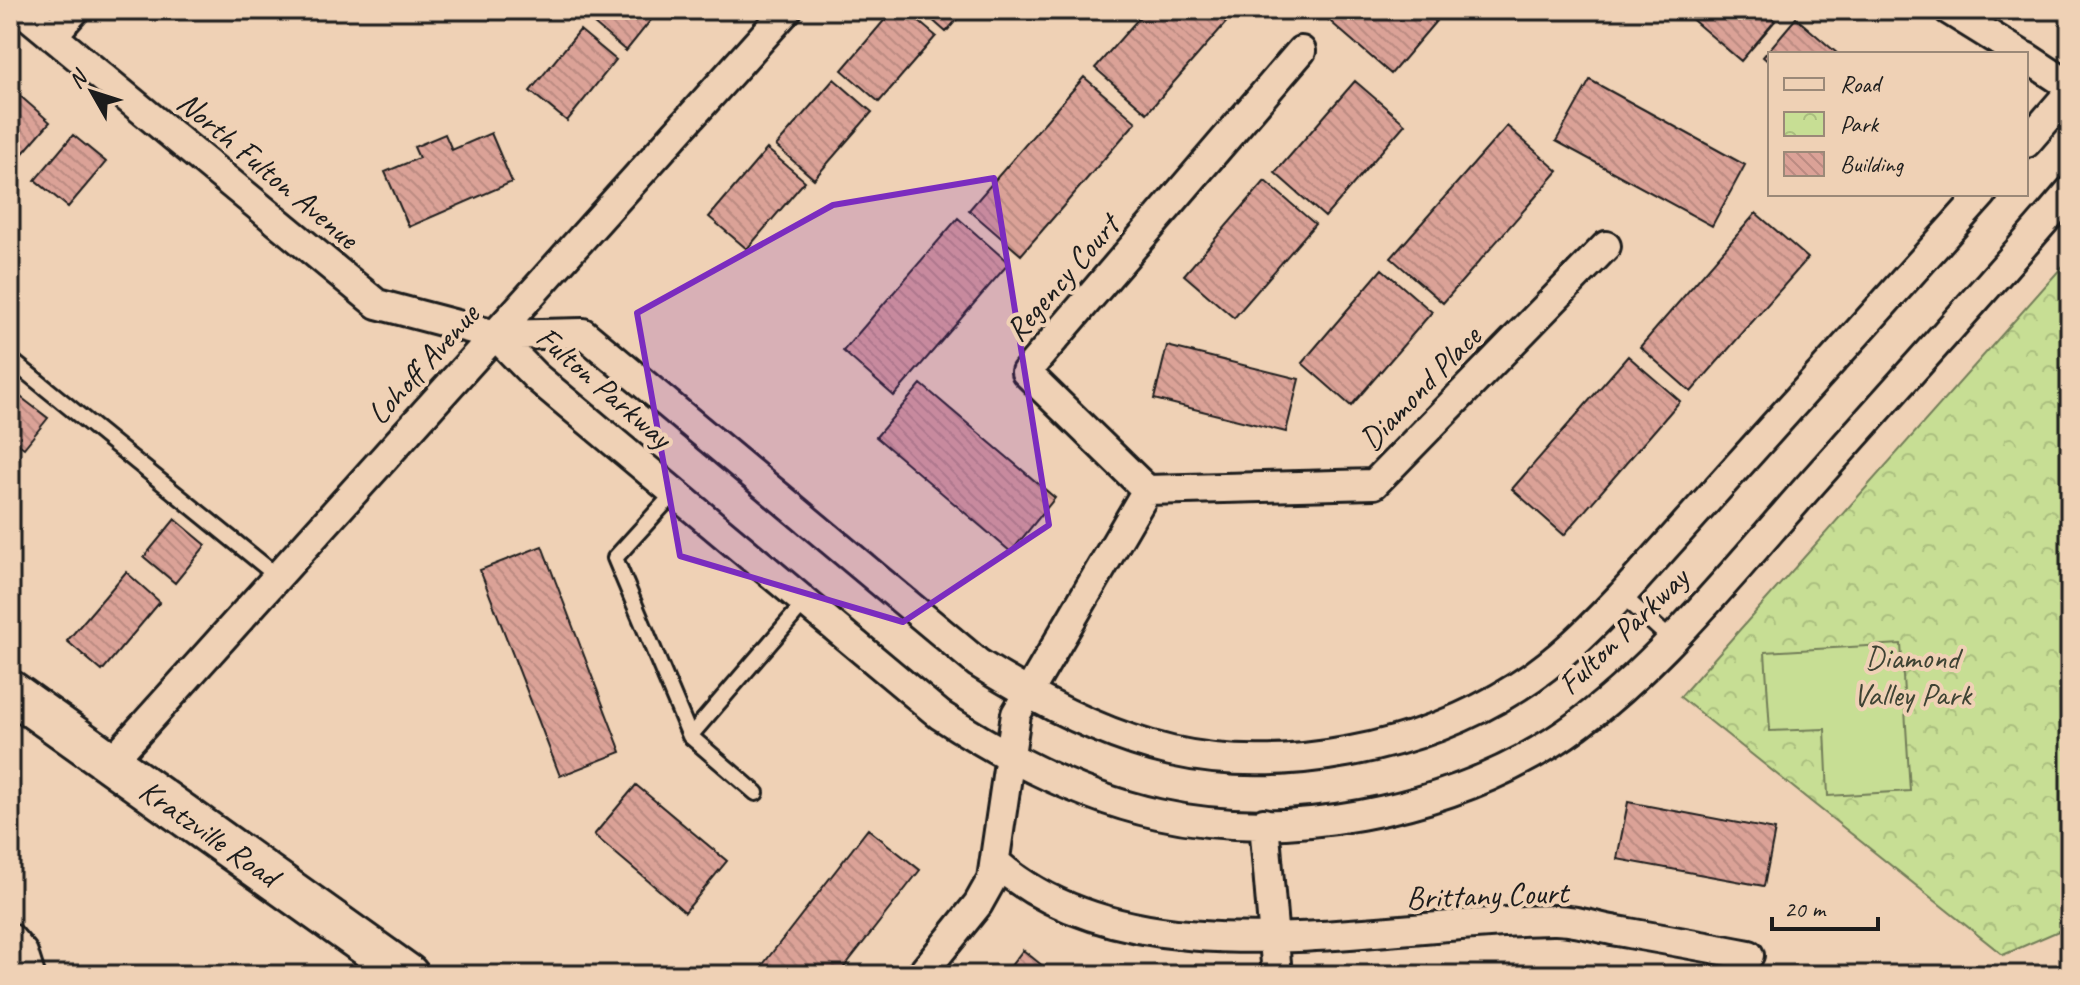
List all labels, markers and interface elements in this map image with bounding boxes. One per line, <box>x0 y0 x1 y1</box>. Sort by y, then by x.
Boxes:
north arrow <box>52 52 132 132</box>
legend <box>1768 52 2028 196</box>
text: N <box>62 63 95 94</box>
text: Road <box>1840 69 1884 99</box>
street label: North Fulton Avenue <box>169 82 369 260</box>
text: Park <box>1840 109 1880 139</box>
text: Building <box>1840 149 1905 179</box>
street label: Regency Court <box>996 203 1131 350</box>
street label: Lohoff Avenue <box>358 293 490 433</box>
street label: Diamond Place <box>1350 315 1491 459</box>
street label: Fulton Parkway <box>528 317 683 459</box>
street label: Fulton Parkway <box>1549 556 1699 704</box>
park label: Diamond Valley Park <box>1853 637 1973 715</box>
street label: Kratzville Road <box>131 770 290 899</box>
street label: Brittany Court <box>1405 872 1572 918</box>
scale bar <box>1772 881 1878 931</box>
text: 20 m <box>1784 894 1827 924</box>

